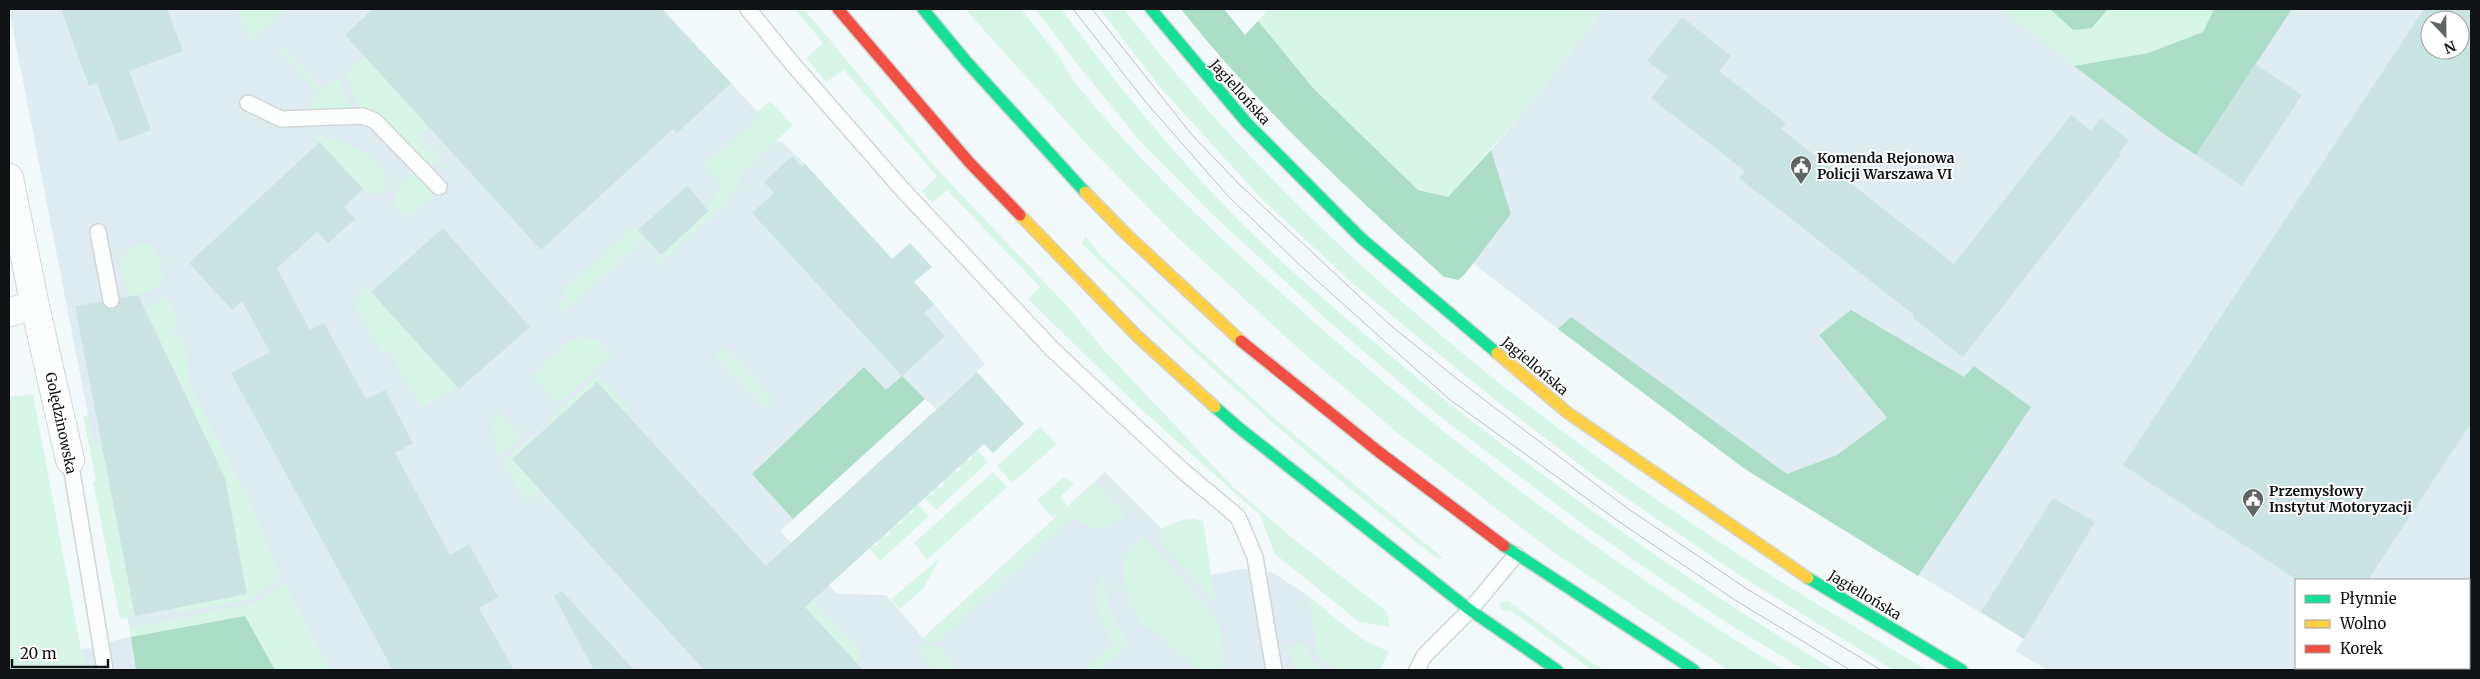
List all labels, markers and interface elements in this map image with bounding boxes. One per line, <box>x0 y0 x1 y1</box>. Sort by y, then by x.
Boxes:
north arrow <box>2420 10 2470 60</box>
text: N <box>2441 37 2458 57</box>
street label: Jagiellońska <box>1205 55 1274 129</box>
place label: Komenda Rejonowa Policji Warszawa VI <box>1817 149 1955 183</box>
public building icon: Komenda Rejonowa Policji Warszawa VI <box>1789 154 1813 185</box>
street label: Jagiellońska <box>1497 332 1572 399</box>
street label: Golędzinowska <box>41 371 81 476</box>
place label: Przemysłowy Instytut Motoryzacji <box>2269 482 2412 516</box>
public building icon: Przemysłowy Instytut Motoryzacji <box>2241 487 2265 518</box>
street label: Jagiellońska <box>1824 566 1905 624</box>
legend <box>2295 579 2470 669</box>
text: Płynnie <box>2340 589 2397 608</box>
text: Wolno <box>2339 614 2387 633</box>
scale bar <box>12 636 109 668</box>
text: Korek <box>2340 639 2383 658</box>
text: 20 m <box>20 644 57 663</box>

